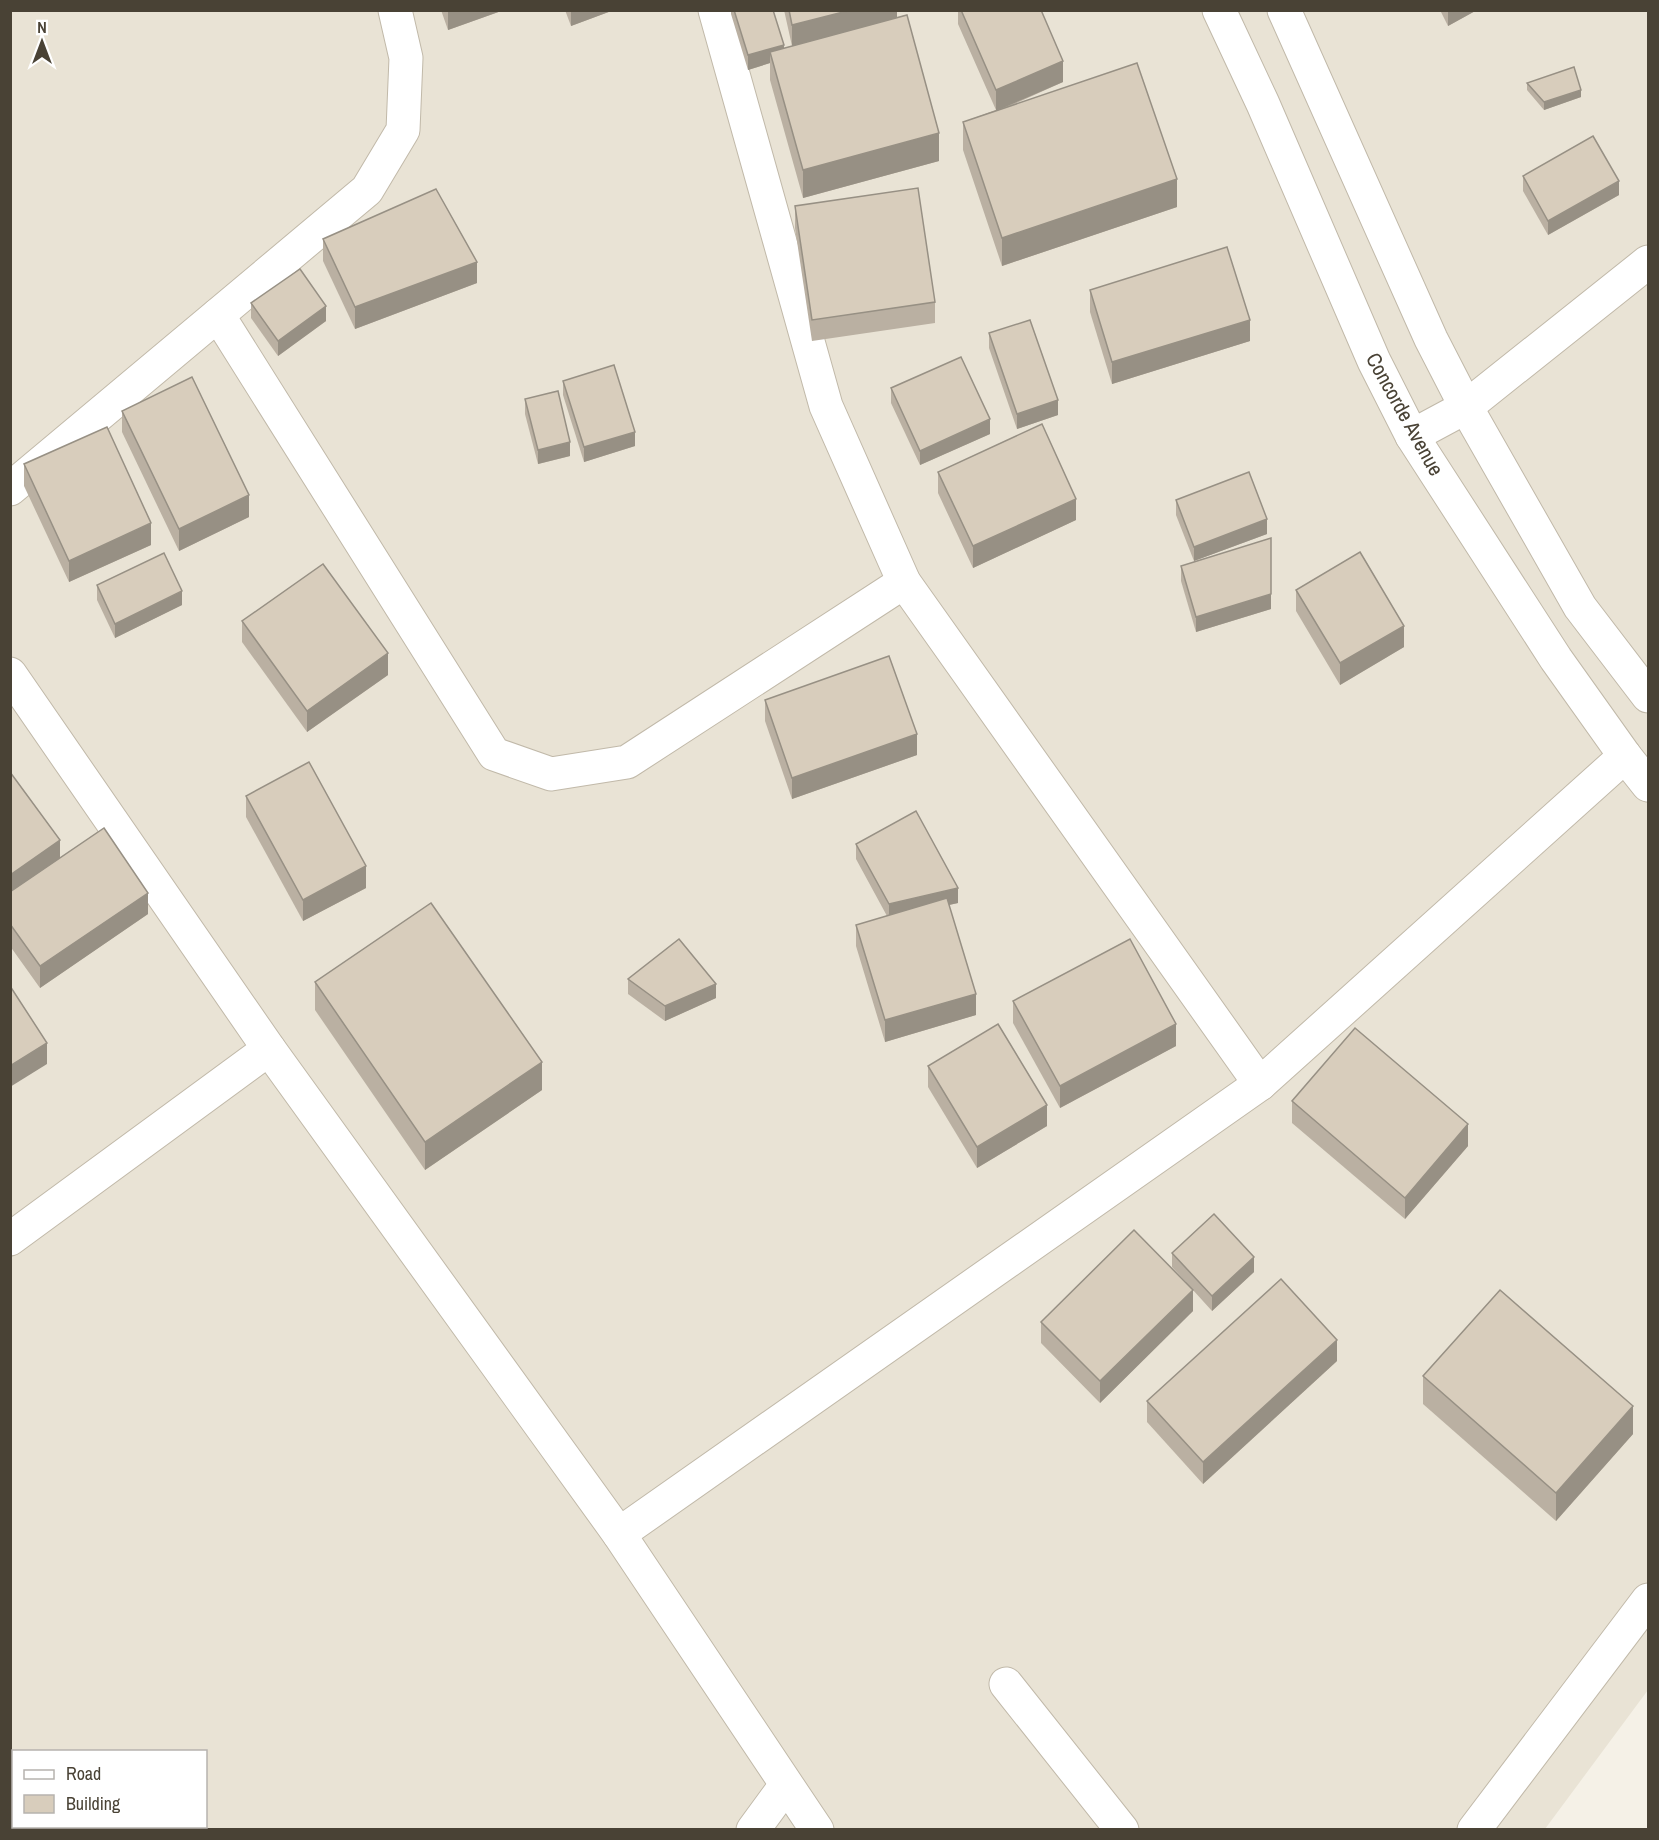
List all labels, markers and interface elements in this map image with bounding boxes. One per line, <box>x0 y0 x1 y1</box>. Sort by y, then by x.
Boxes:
north arrow <box>12 12 72 72</box>
text: N <box>37 16 47 38</box>
street label: Concorde Avenue <box>1359 347 1451 481</box>
legend <box>12 1750 207 1828</box>
text: Road <box>66 1761 101 1786</box>
text: Building <box>66 1791 121 1816</box>

